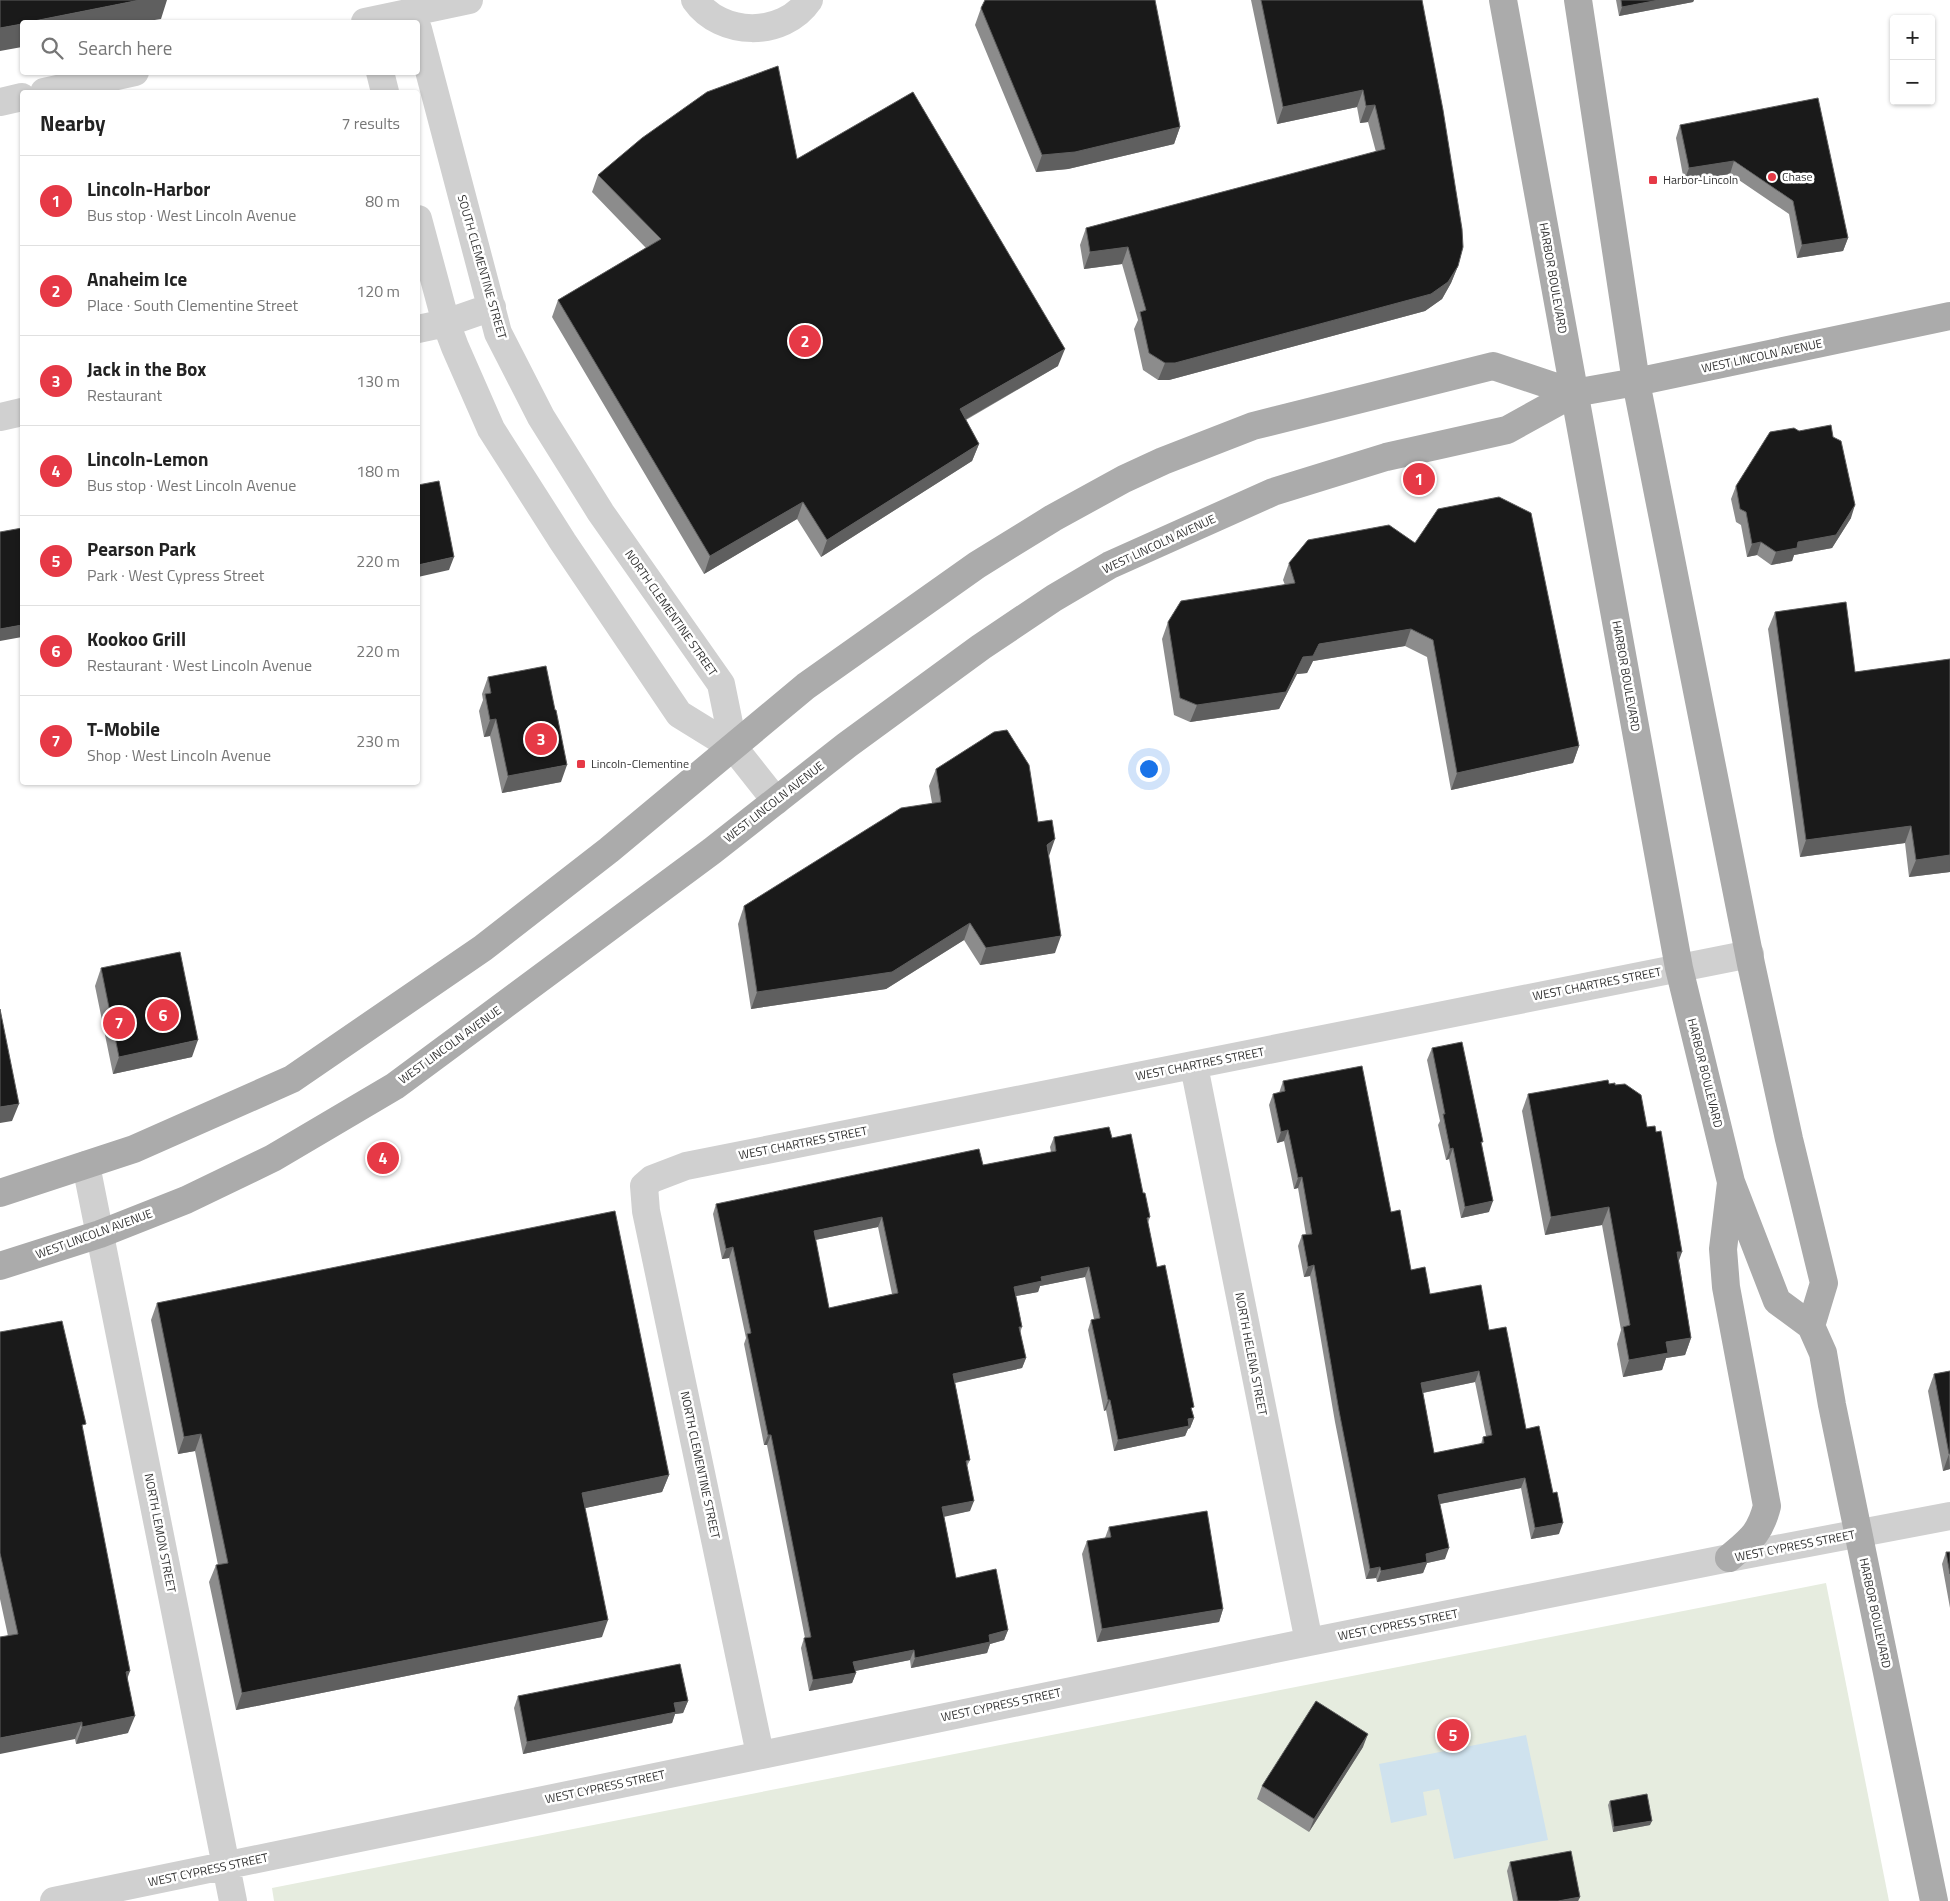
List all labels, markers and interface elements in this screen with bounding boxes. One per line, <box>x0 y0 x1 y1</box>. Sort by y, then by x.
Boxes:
map controls <box>1890 15 1935 105</box>
button: + <box>1890 15 1935 60</box>
search box <box>20 20 420 75</box>
text: Search here <box>78 33 172 62</box>
icon: search <box>38 34 66 62</box>
button: − <box>1890 60 1935 105</box>
text: Nearby <box>40 107 105 139</box>
text: 7 results <box>341 111 400 135</box>
place label: Chase <box>1782 167 1813 186</box>
place label: Harbor-Lincoln <box>1663 170 1738 189</box>
marker: Chase <box>1766 171 1778 183</box>
text: Lincoln-Harbor <box>87 174 210 203</box>
marker: Harbor-Lincoln <box>1647 174 1659 186</box>
text: 1 <box>52 189 60 213</box>
text: 80 m <box>365 189 400 213</box>
street label: SOUTH CLEMENTINE STREET <box>453 192 512 342</box>
text: Bus stop · West Lincoln Avenue <box>87 203 296 227</box>
street label: HARBOR BOULEVARD <box>1534 221 1573 335</box>
text: Anaheim Ice <box>87 264 187 293</box>
text: 2 <box>52 279 60 303</box>
text: 120 m <box>356 279 400 303</box>
text: Place · South Clementine Street <box>87 293 298 317</box>
pin: 2 <box>789 322 821 360</box>
street label: WEST LINCOLN AVENUE <box>1700 333 1824 378</box>
text: Jack in the Box <box>87 354 206 383</box>
text: 3 <box>52 369 60 393</box>
text: 130 m <box>356 369 400 393</box>
text: Restaurant <box>87 383 162 407</box>
text: Lincoln-Lemon <box>87 444 209 473</box>
text: 4 <box>52 459 60 483</box>
text: 180 m <box>356 459 400 483</box>
pin: 1 <box>1403 460 1435 498</box>
text: Bus stop · West Lincoln Avenue <box>87 473 296 497</box>
street label: WEST LINCOLN AVENUE <box>1099 509 1219 578</box>
text: Pearson Park <box>87 534 196 563</box>
street label: NORTH CLEMENTINE STREET <box>620 546 723 680</box>
text: 5 <box>52 549 60 573</box>
text: 220 m <box>356 549 400 573</box>
text: Park · West Cypress Street <box>87 563 264 587</box>
street label: HARBOR BOULEVARD <box>1607 619 1646 733</box>
text: Kookoo Grill <box>87 624 186 653</box>
text: 6 <box>52 639 60 663</box>
text: 220 m <box>356 639 400 663</box>
text: Restaurant · West Lincoln Avenue <box>87 653 312 677</box>
text: T-Mobile <box>87 714 160 743</box>
pin: 3 <box>525 720 557 758</box>
text: 7 <box>52 729 60 753</box>
text: 230 m <box>356 729 400 753</box>
text: Shop · West Lincoln Avenue <box>87 743 271 767</box>
place label: Lincoln-Clementine <box>591 754 689 773</box>
street label: WEST LINCOLN AVENUE <box>719 756 828 847</box>
your location <box>1136 756 1162 782</box>
marker: Lincoln-Clementine <box>575 758 587 770</box>
street label: WEST CHARTRES STREET <box>1531 962 1664 1005</box>
pin: 6 <box>147 996 179 1034</box>
street label: WEST LINCOLN AVENUE <box>394 1000 505 1088</box>
pin: 7 <box>103 1004 135 1042</box>
street label: HARBOR BOULEVARD <box>1683 1016 1728 1130</box>
street label: WEST CHARTRES STREET <box>1134 1042 1267 1085</box>
street label: WEST CHARTRES STREET <box>737 1121 870 1164</box>
pin: 4 <box>367 1139 399 1177</box>
street label: WEST LINCOLN AVENUE <box>33 1203 155 1264</box>
street label: NORTH HELENA STREET <box>1230 1291 1273 1418</box>
street label: NORTH CLEMENTINE STREET <box>676 1389 726 1541</box>
street label: NORTH LEMON STREET <box>140 1472 182 1595</box>
street label: WEST CYPRESS STREET <box>1733 1524 1857 1566</box>
street label: HARBOR BOULEVARD <box>1855 1556 1897 1670</box>
street label: WEST CYPRESS STREET <box>1336 1603 1460 1645</box>
street label: WEST CYPRESS STREET <box>939 1682 1063 1727</box>
pin: 5 <box>1437 1716 1469 1754</box>
street label: WEST CYPRESS STREET <box>543 1764 667 1809</box>
street label: WEST CYPRESS STREET <box>146 1847 270 1892</box>

